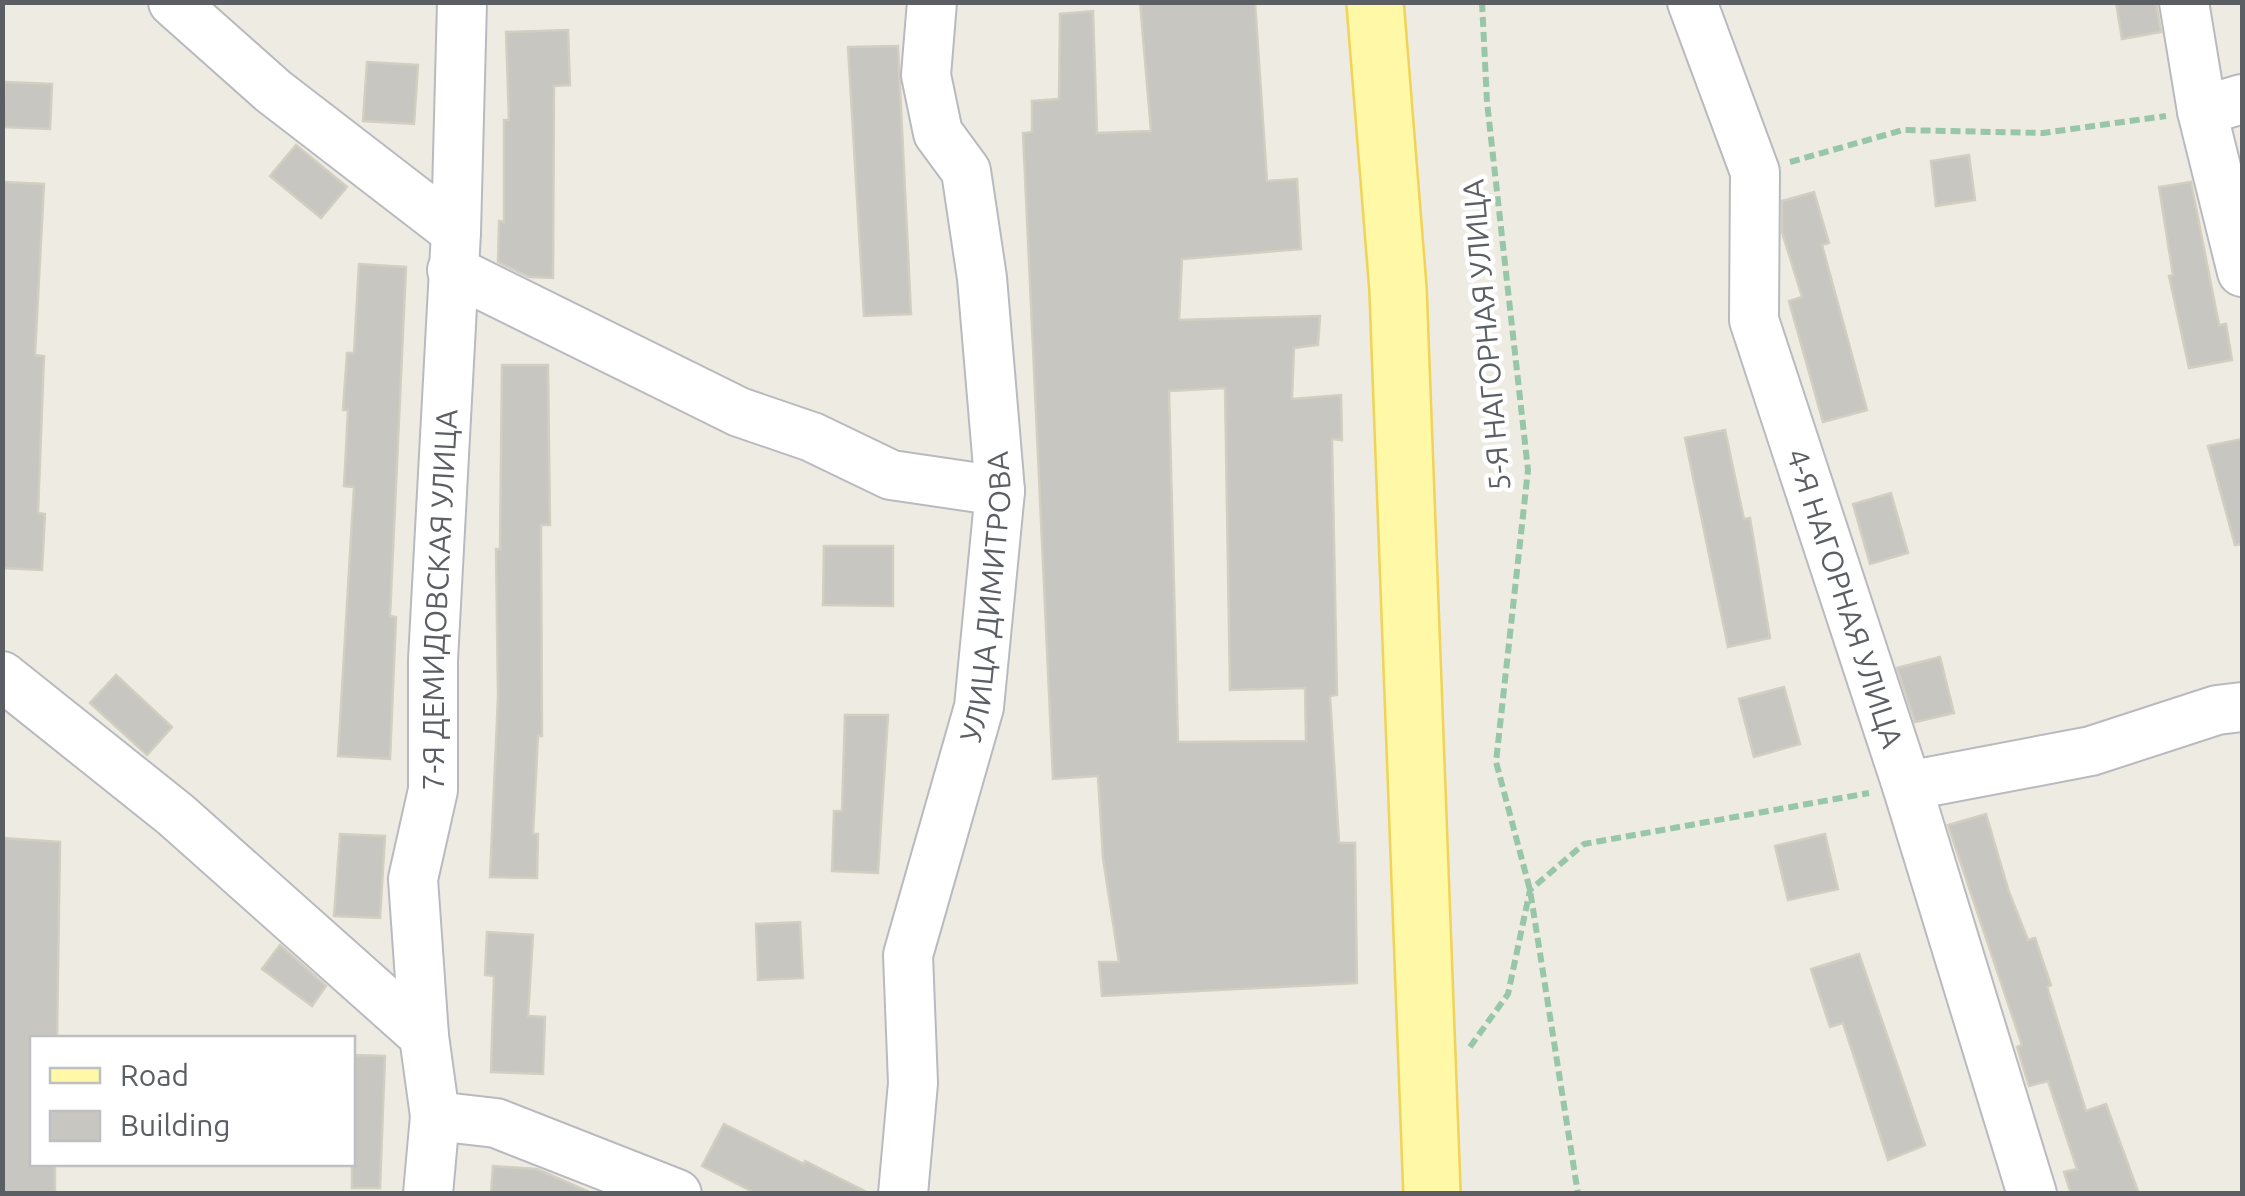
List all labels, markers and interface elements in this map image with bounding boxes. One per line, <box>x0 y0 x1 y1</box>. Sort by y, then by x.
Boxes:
street label: 5-Я НАГОРНАЯ УЛИЦА <box>1455 177 1517 492</box>
street label: 7-Я ДЕМИДОВСКАЯ УЛИЦА <box>416 408 463 790</box>
street label: 4-Я НАГОРНАЯ УЛИЦА <box>1780 444 1910 752</box>
street label: УЛИЦА ДИМИТРОВА <box>953 450 1017 746</box>
legend <box>30 1036 355 1166</box>
text: Road <box>120 1058 189 1092</box>
text: Building <box>120 1108 231 1142</box>

